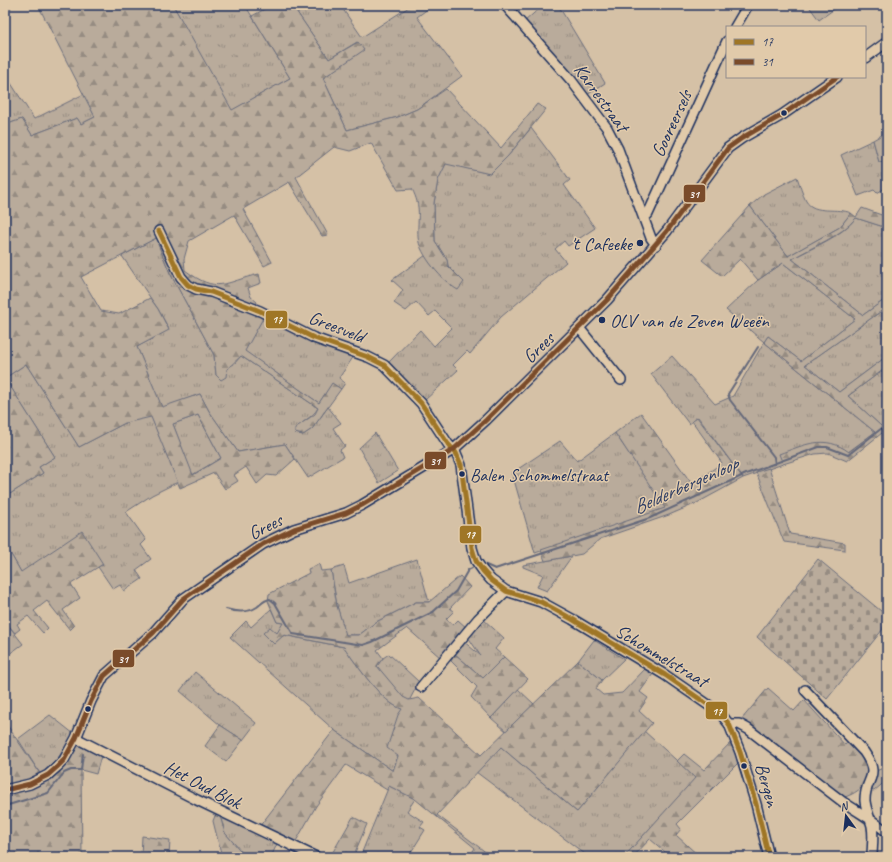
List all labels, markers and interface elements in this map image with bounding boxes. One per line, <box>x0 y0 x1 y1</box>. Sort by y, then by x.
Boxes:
legend <box>726 26 866 78</box>
text: 17 <box>762 34 773 50</box>
text: 31 <box>762 54 773 70</box>
street label: Karrestraat <box>568 59 636 139</box>
street label: Gooreersels <box>646 85 698 161</box>
unlabelled marker <box>779 108 789 118</box>
line badge: 31 <box>683 184 706 203</box>
text: 31 <box>689 187 700 201</box>
place label: 't Cafeeke <box>571 232 634 256</box>
marker: 't Cafeeke <box>635 238 645 248</box>
street label: Greesveld <box>305 305 371 350</box>
place label: OLV van de Zeven Weeën <box>610 309 769 333</box>
line badge: 17 <box>265 310 288 329</box>
text: 17 <box>272 312 283 326</box>
marker: OLV van de Zeven Weeën <box>597 315 607 325</box>
street label: Grees <box>518 326 561 368</box>
water label: Belderbergenloop <box>629 450 744 520</box>
line badge: 31 <box>424 451 447 470</box>
text: 31 <box>430 454 441 468</box>
place label: Balen Schommelstraat <box>470 464 610 486</box>
marker: Balen Schommelstraat <box>457 469 467 479</box>
street label: Grees <box>244 508 288 546</box>
line badge: 17 <box>459 525 482 544</box>
text: 17 <box>465 527 476 541</box>
street label: Schommelstraat <box>611 619 714 694</box>
line badge: 31 <box>112 649 135 668</box>
text: 31 <box>118 652 129 666</box>
line badge: 17 <box>705 701 728 720</box>
unlabelled marker <box>83 704 93 714</box>
text: 17 <box>712 704 723 718</box>
street label: Het Oud Blok <box>160 755 247 815</box>
unlabelled marker <box>739 761 749 771</box>
street label: Bergen <box>749 761 785 811</box>
north arrow <box>826 796 866 836</box>
text: N <box>838 798 851 814</box>

